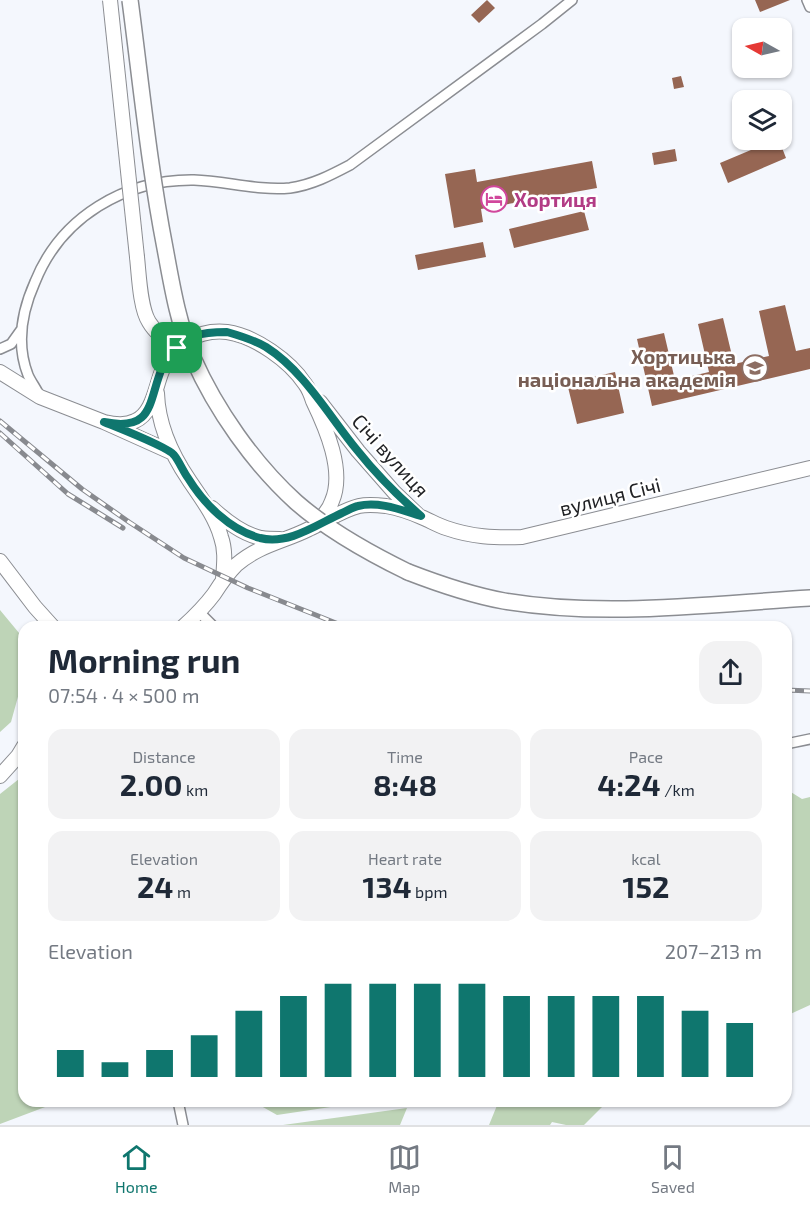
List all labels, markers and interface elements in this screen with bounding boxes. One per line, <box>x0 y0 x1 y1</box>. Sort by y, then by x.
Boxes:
north arrow <box>732 18 792 78</box>
map controls <box>732 18 792 150</box>
button: layers <box>732 90 792 150</box>
hotel icon: Хортиця <box>479 184 509 214</box>
place label: Хортиця <box>514 187 597 211</box>
pin <box>151 322 202 373</box>
icon: arrive <box>160 331 193 364</box>
place label: Хортицька національна академія <box>518 344 736 391</box>
school or university icon: Хортицька національна академія <box>740 353 770 383</box>
street label: Січі вулиця <box>347 409 434 502</box>
street label: вулиця Січі <box>557 472 663 521</box>
text: Morning run <box>48 640 240 680</box>
button: share <box>699 641 762 704</box>
text: 07:54 · 4 × 500 m <box>48 683 199 707</box>
text: Distance <box>132 747 196 766</box>
text: Time <box>387 747 423 766</box>
text: Pace <box>629 747 663 766</box>
text: 2.00 <box>120 766 182 802</box>
text: 8:48 <box>373 766 437 802</box>
text: 4:24 <box>597 766 661 802</box>
text: km <box>182 780 208 799</box>
text: /km <box>661 780 695 799</box>
text: Elevation <box>130 849 198 868</box>
text: Heart rate <box>368 849 442 868</box>
text: kcal <box>631 849 661 868</box>
text: 24 <box>137 868 173 904</box>
text: 134 <box>362 868 412 904</box>
text: 152 <box>623 868 669 904</box>
text: m <box>173 882 191 901</box>
text: bpm <box>412 882 448 901</box>
text: Elevation <box>48 939 133 963</box>
text: 207–213 m <box>665 939 762 963</box>
tab: Home <box>115 1141 158 1196</box>
tab: Map <box>388 1141 421 1196</box>
tab: Saved <box>651 1141 695 1196</box>

